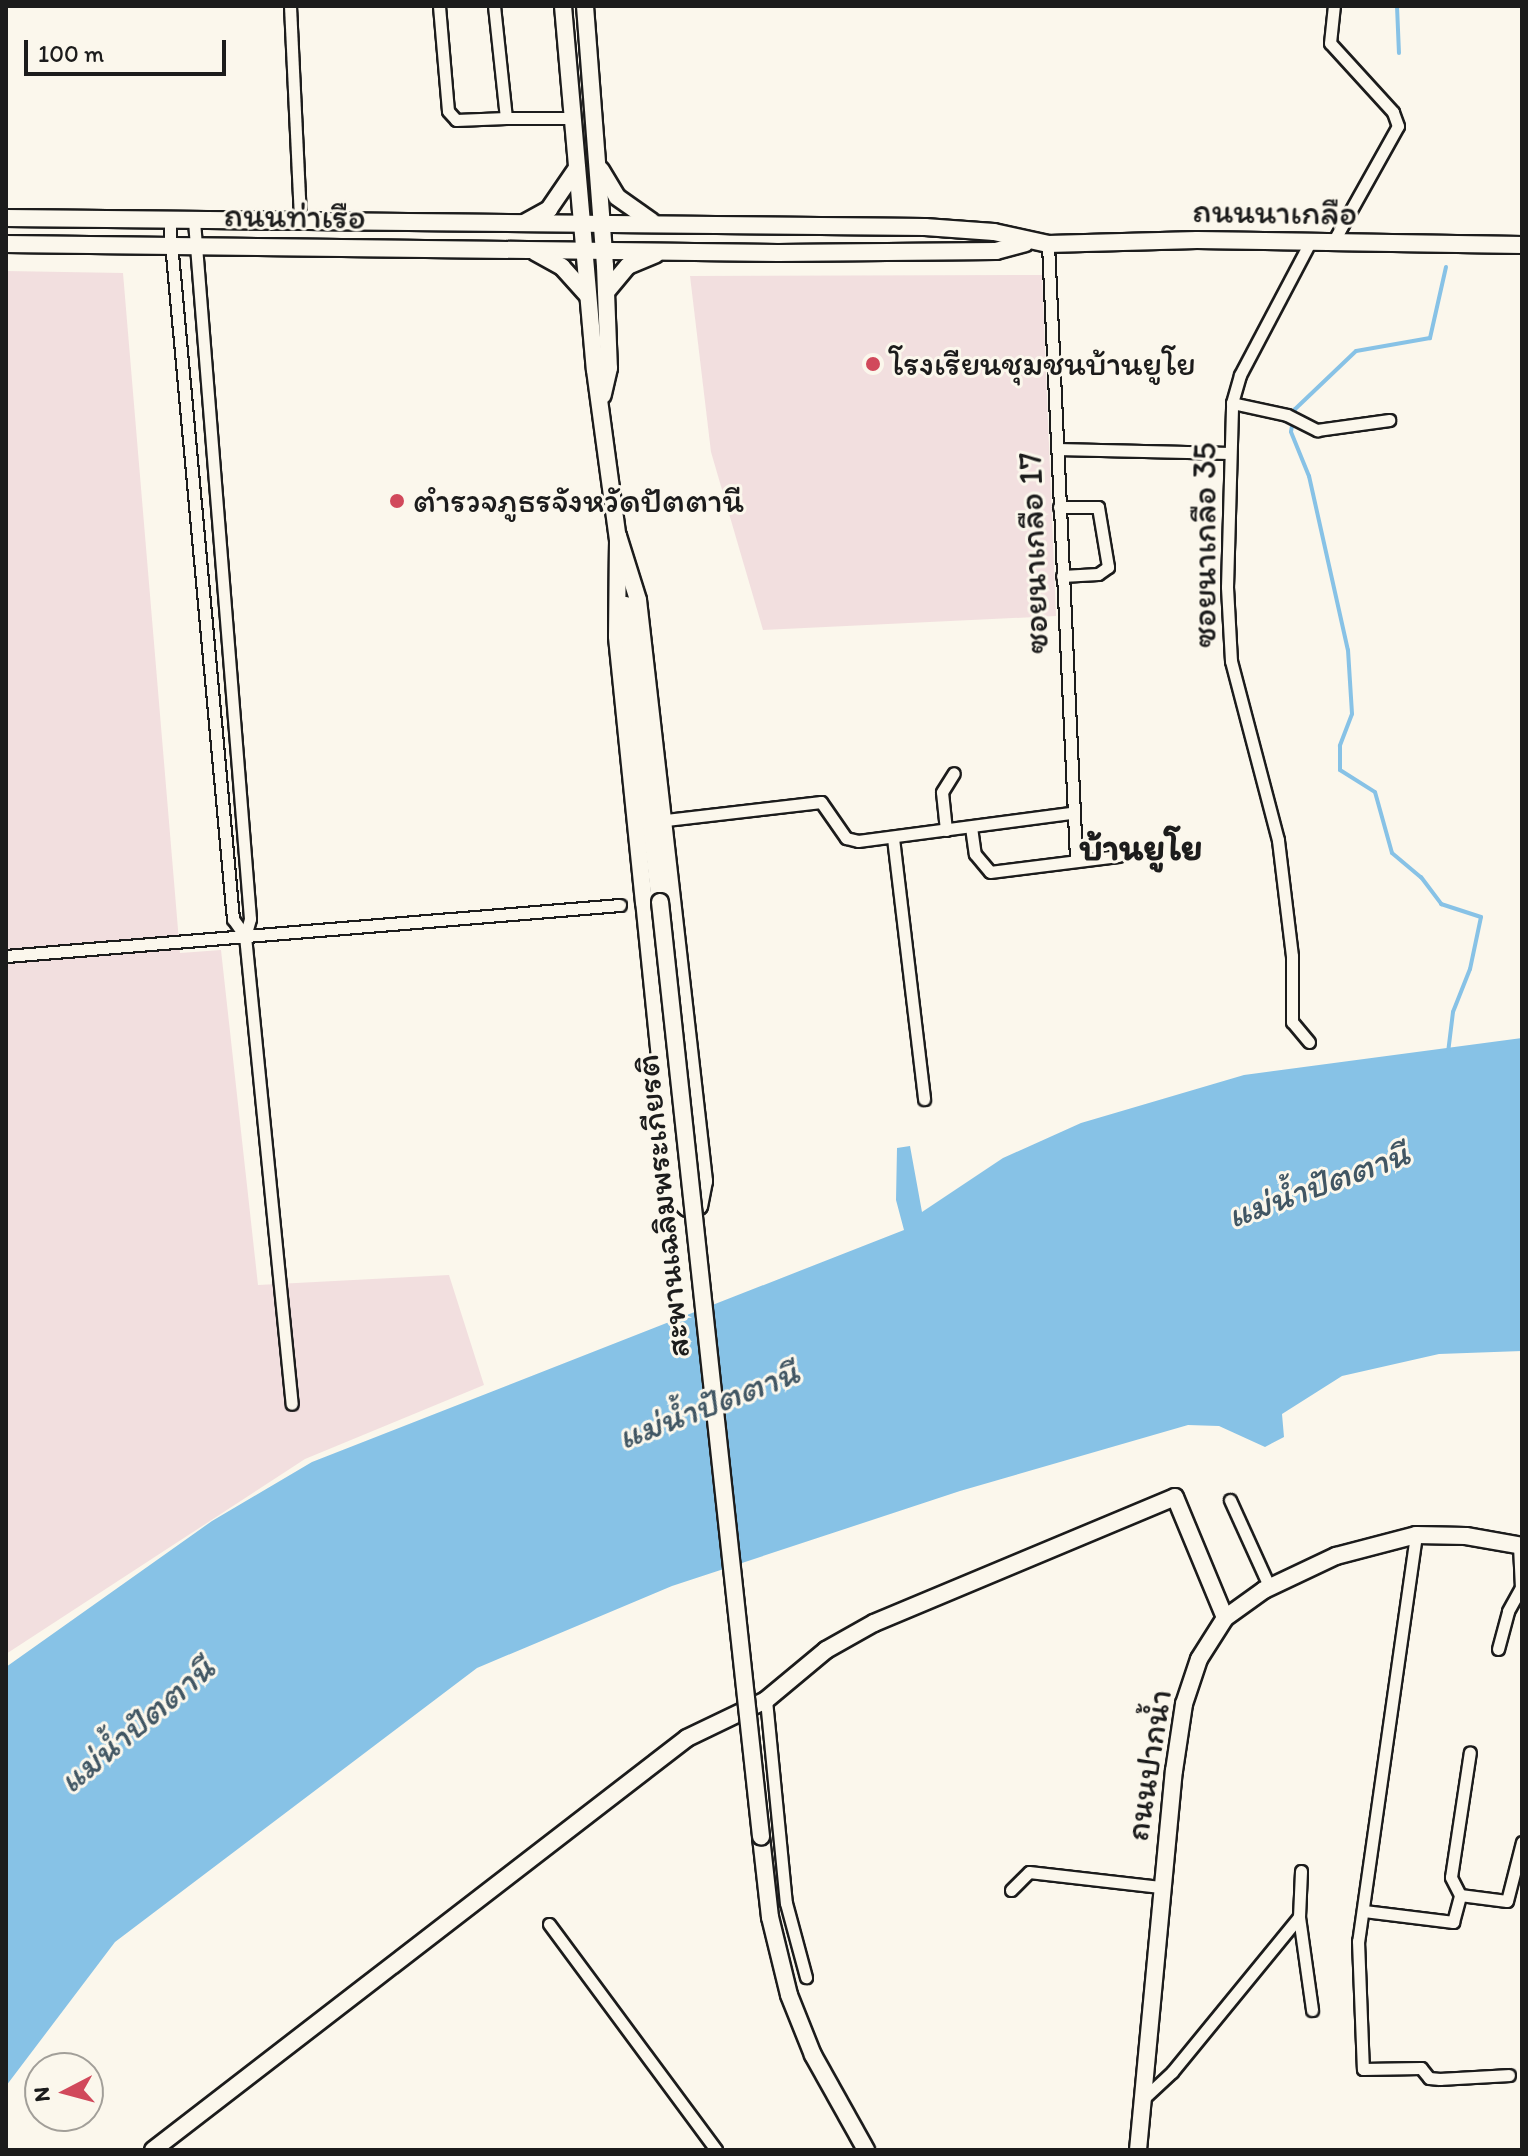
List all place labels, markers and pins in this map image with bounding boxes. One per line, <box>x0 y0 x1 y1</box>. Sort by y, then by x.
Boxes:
place label: โรงเรียนชุมชนบ้านยูโย <box>889 344 1196 384</box>
marker: โรงเรียนชุมชนบ้านยูโย <box>864 355 882 373</box>
place label: ตำรวจภูธรจังหวัดปัตตานี <box>413 481 744 521</box>
marker: ตำรวจภูธรจังหวัดปัตตานี <box>388 492 406 510</box>

